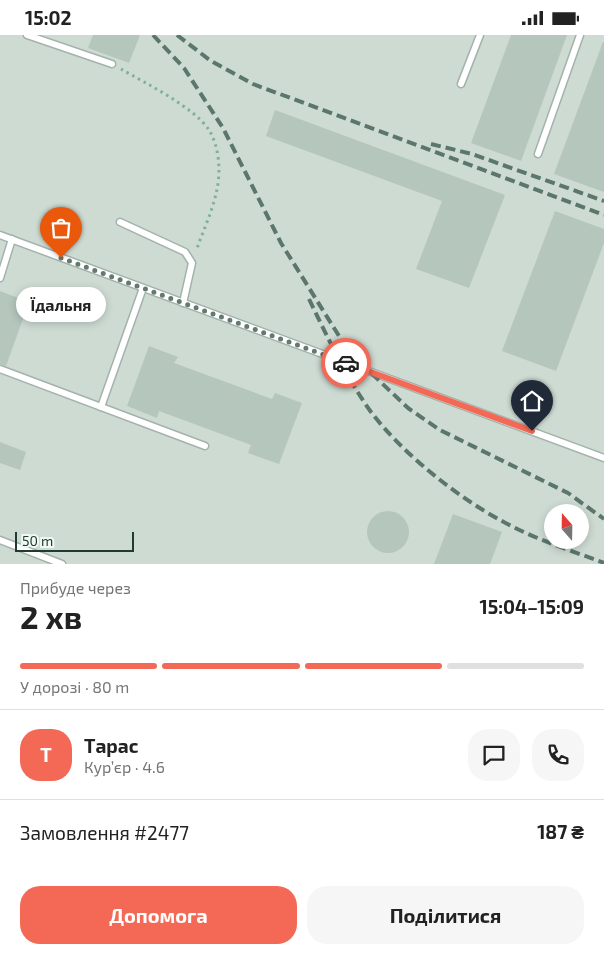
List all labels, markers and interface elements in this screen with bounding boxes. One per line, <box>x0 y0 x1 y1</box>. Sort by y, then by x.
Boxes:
text: 15:02 <box>25 6 72 29</box>
pin <box>40 207 82 258</box>
icon: bag <box>47 214 75 242</box>
callout: Їдальня <box>16 288 106 323</box>
text: Їдальня <box>31 295 91 314</box>
courier <box>321 338 371 388</box>
icon: car <box>332 349 360 377</box>
pin <box>511 380 553 431</box>
icon: home <box>518 387 546 415</box>
north arrow <box>544 504 589 549</box>
map controls <box>544 504 589 549</box>
scale bar <box>15 529 134 552</box>
text: 50 m <box>22 532 53 549</box>
text: Прибуде через <box>20 578 131 597</box>
text: 15:04–15:09 <box>480 595 584 618</box>
text: 2 хв <box>20 597 82 635</box>
text: У дорозі · 80 m <box>20 677 129 696</box>
button: chat <box>468 729 520 781</box>
button: phone <box>532 729 584 781</box>
text: Тарас <box>84 734 138 757</box>
text: Т <box>40 743 52 766</box>
text: Кур’єр · 4.6 <box>84 757 165 776</box>
text: 187 ₴ <box>537 820 584 843</box>
text: Замовлення #2477 <box>20 821 189 844</box>
button: Допомога <box>20 886 297 944</box>
button: Поділитися <box>307 886 584 944</box>

